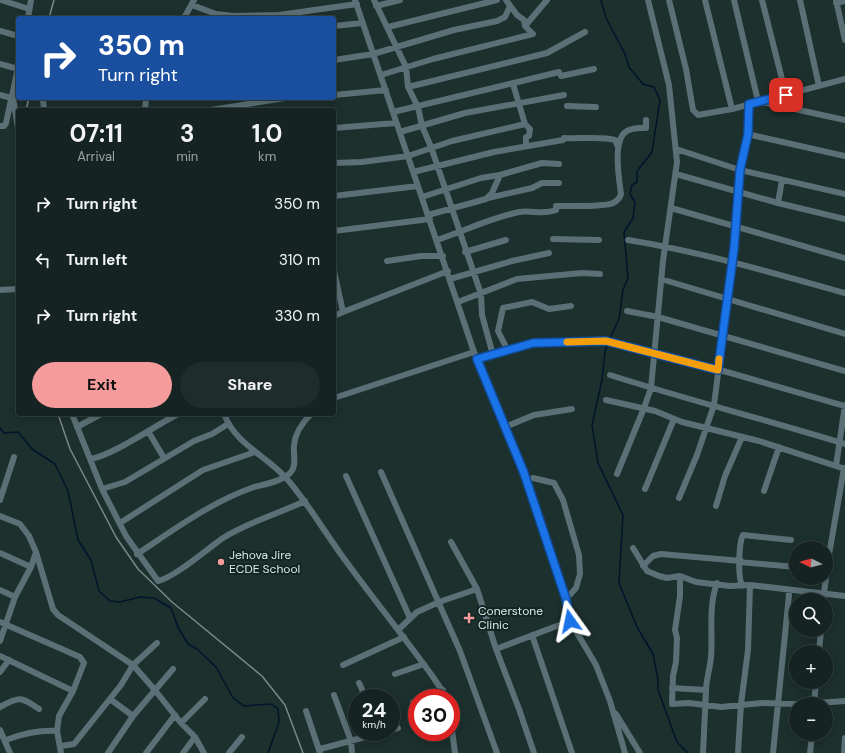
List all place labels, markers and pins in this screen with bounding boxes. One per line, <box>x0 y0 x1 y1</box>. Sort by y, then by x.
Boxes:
pin <box>769 78 803 112</box>
place label: Jehova Jire ECDE School <box>229 547 300 577</box>
marker: Jehova Jire ECDE School <box>216 557 226 567</box>
place label: Conerstone Clinic <box>478 603 543 633</box>
marker: Conerstone Clinic <box>463 612 475 624</box>

